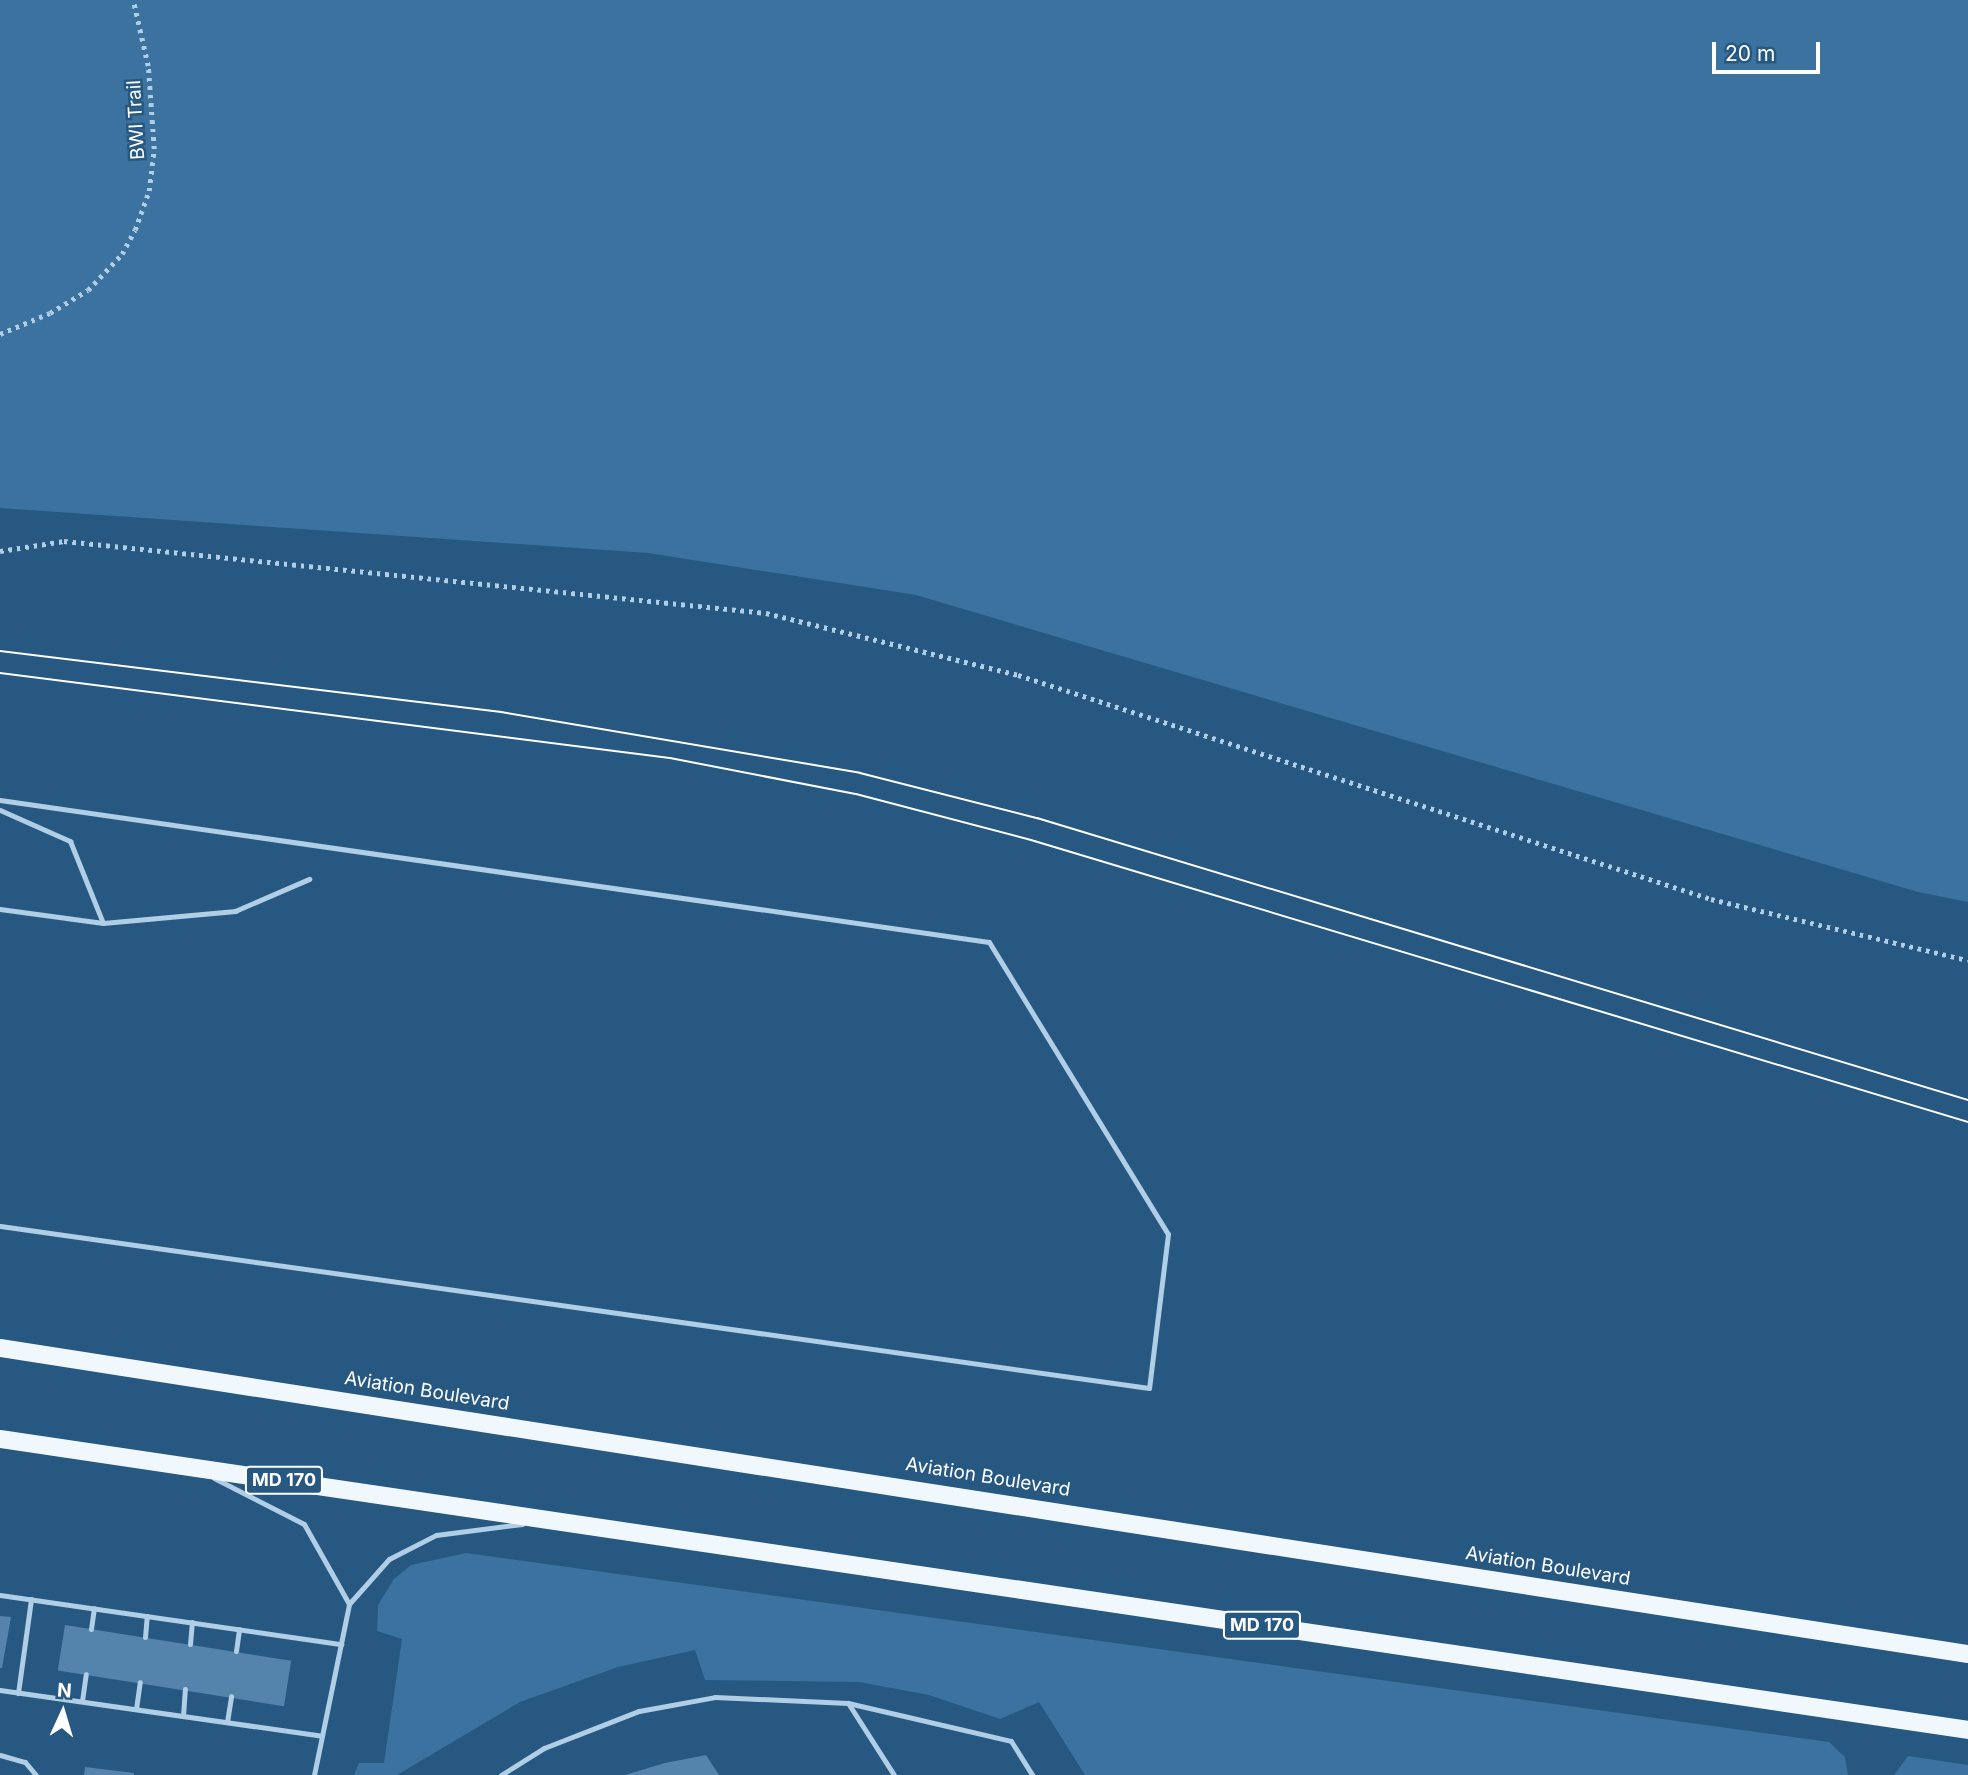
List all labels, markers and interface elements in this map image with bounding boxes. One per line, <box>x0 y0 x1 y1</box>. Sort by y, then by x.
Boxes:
scale bar <box>1716 28 1825 72</box>
text: 20 m <box>1725 41 1775 66</box>
street label: BWI Trail <box>123 80 149 160</box>
street label: Aviation Boulevard <box>343 1367 511 1415</box>
street label: Aviation Boulevard <box>904 1453 1072 1501</box>
road number: MD 170 <box>244 1465 324 1494</box>
street label: Aviation Boulevard <box>1464 1542 1632 1590</box>
road number: MD 170 <box>1222 1610 1302 1640</box>
north arrow <box>28 1677 98 1747</box>
text: N <box>56 1679 73 1703</box>

